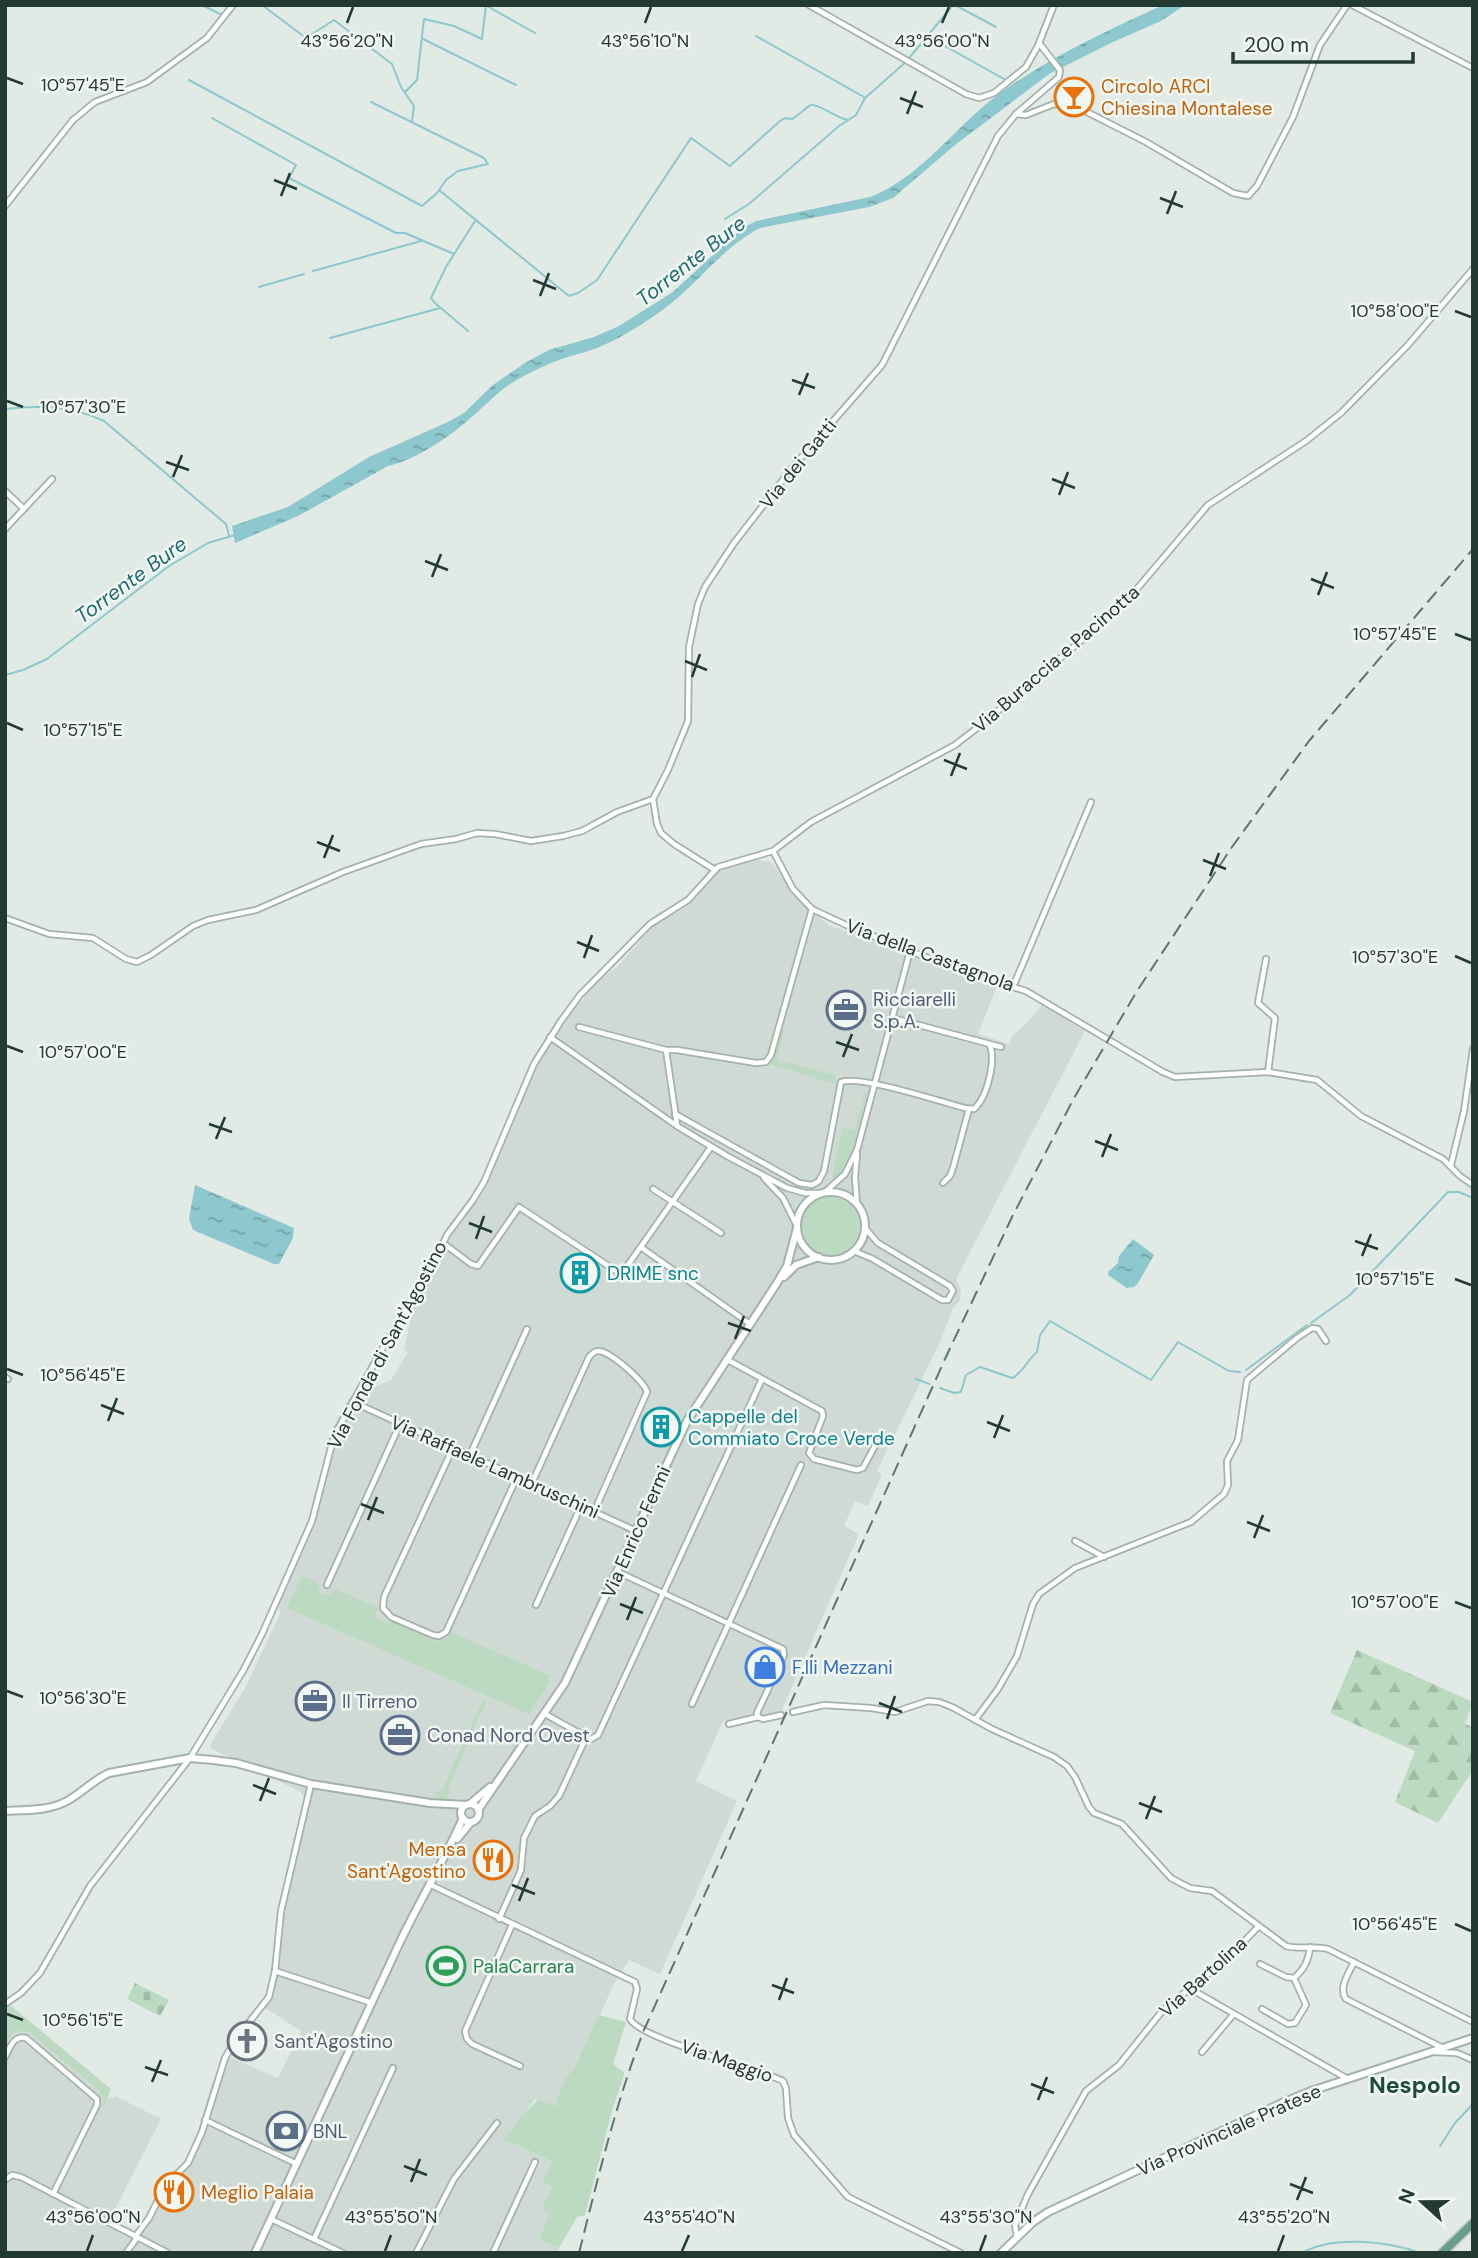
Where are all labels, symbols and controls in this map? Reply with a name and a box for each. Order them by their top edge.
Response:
scale bar [1233,21,1413,65]
text: 43°56'20"N [300,29,394,53]
text: 43°56'10"N [601,29,689,53]
text: 43°56'00"N [894,29,990,53]
text: 200 m [1244,31,1309,59]
text: 10°57'45"E [41,73,125,97]
place label: Circolo ARCI Chiesina Montalese [1101,74,1273,121]
bar icon: Circolo ARCI Chiesina Montalese [1053,76,1095,118]
water label: Torrente Bure [630,209,752,313]
text: 10°58'00"E [1351,299,1439,323]
text: 10°57'30"E [40,395,126,419]
street label: Via dei Gatti [754,414,842,514]
water label: Torrente Bure [69,530,193,630]
street label: Via Buraccia e Pacinotta [967,580,1145,738]
text: 10°57'45"E [1353,622,1437,646]
text: 10°57'15"E [43,718,123,742]
street label: Via della Castagnola [842,913,1018,997]
text: 10°57'30"E [1352,945,1438,969]
place label: Ricciarelli S.p.A. [873,987,956,1034]
office icon: Ricciarelli S.p.A. [825,989,867,1031]
text: 10°57'00"E [39,1040,127,1064]
street label: Via Fonda di Sant'Agostino [321,1237,453,1453]
building icon: DRIME snc [559,1252,601,1294]
place label: DRIME snc [607,1261,699,1286]
text: 10°57'15"E [1355,1267,1435,1291]
text: 10°56'45"E [40,1363,126,1387]
place label: Cappelle del Commiato Croce Verde [688,1404,895,1451]
building icon: Cappelle del Commiato Croce Verde [640,1406,682,1448]
street label: Via Raffaele Lambruschini [387,1410,603,1524]
street label: Via Enrico Fermi [596,1462,676,1602]
text: 10°57'00"E [1351,1590,1439,1614]
shop icon: F.lli Mezzani [744,1646,786,1688]
place label: F.lli Mezzani [792,1655,893,1680]
office icon: Il Tirreno [294,1680,336,1722]
text: 10°56'30"E [39,1686,127,1710]
place label: Il Tirreno [342,1689,418,1714]
office icon: Conad Nord Ovest [379,1714,421,1756]
place label: Conad Nord Ovest [427,1723,590,1748]
place label: Mensa Sant'Agostino [347,1837,466,1884]
restaurant icon: Mensa Sant'Agostino [472,1839,514,1881]
text: 10°56'45"E [1352,1912,1438,1936]
street label: Via Bartolina [1154,1931,1252,2023]
sports icon: PalaCarrara [425,1945,467,1987]
place label: PalaCarrara [473,1954,574,1979]
text: 10°56'15"E [43,2008,123,2032]
church icon: Sant'Agostino [226,2020,268,2062]
place label: Sant'Agostino [274,2029,393,2054]
street label: Via Maggio [678,2034,776,2088]
district label: Nespolo [1369,2070,1461,2100]
street label: Via Provinciale Pratese [1133,2078,1325,2182]
bank icon: BNL [265,2110,307,2152]
place label: BNL [313,2119,348,2144]
north arrow [1387,2167,1457,2237]
restaurant icon: Meglio Palaia [153,2171,195,2213]
place label: Meglio Palaia [201,2180,314,2205]
text: N [1392,2185,1421,2207]
text: 43°56'00"N [45,2205,141,2229]
text: 43°55'50"N [345,2205,437,2229]
text: 43°55'40"N [643,2205,735,2229]
text: 43°55'30"N [940,2205,1032,2229]
text: 43°55'20"N [1238,2205,1330,2229]

